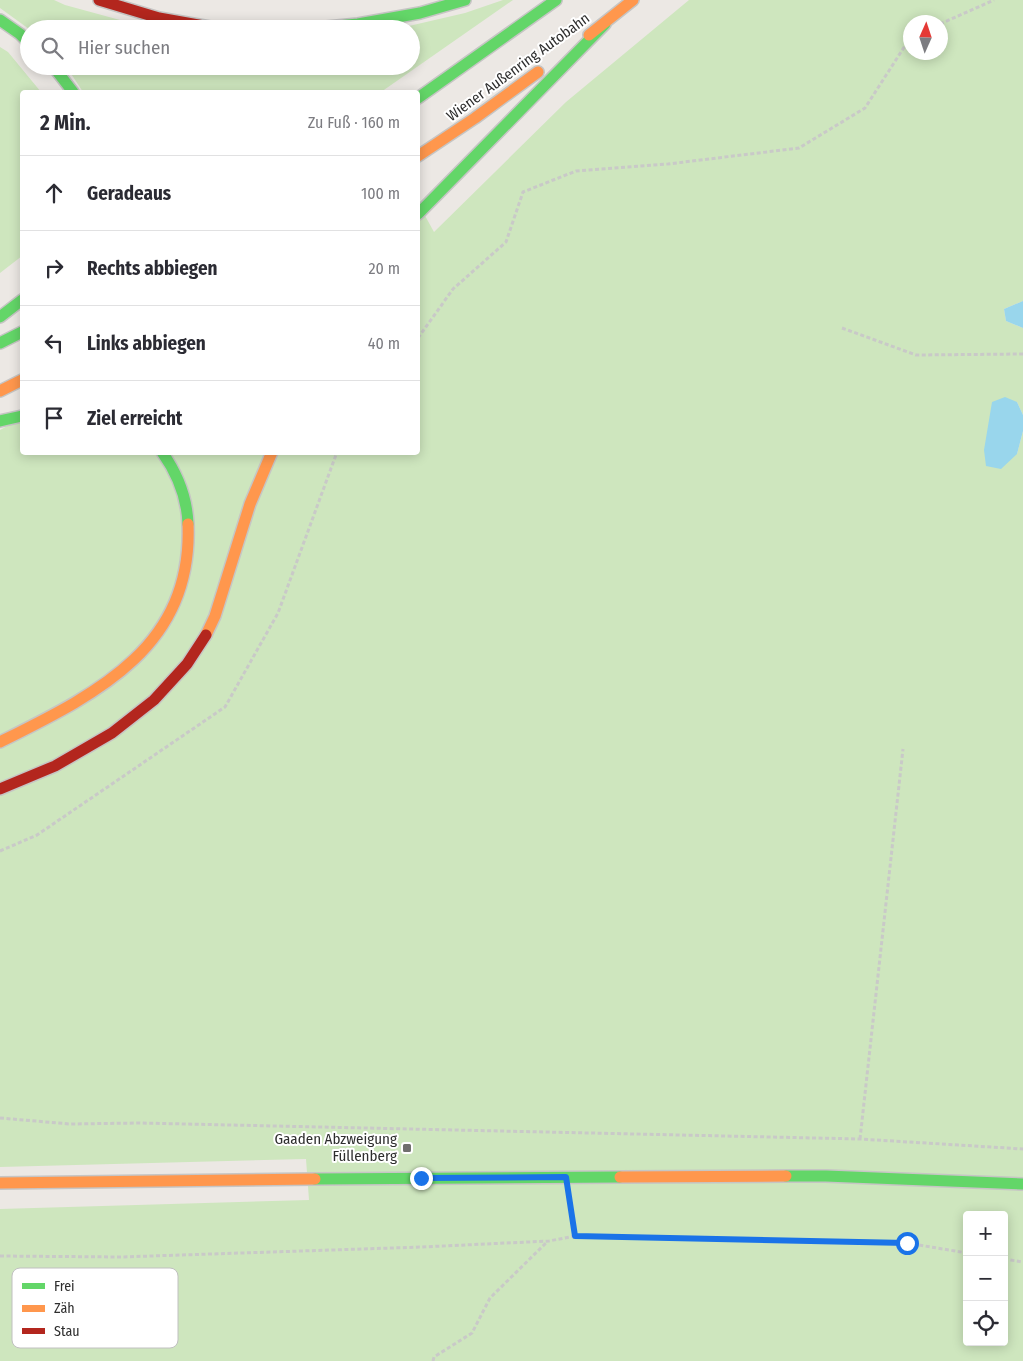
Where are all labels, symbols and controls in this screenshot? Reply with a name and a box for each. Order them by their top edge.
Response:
street label: Wiener Außenring Autobahn [443,9,593,125]
north arrow [903,15,948,60]
search box [20,20,420,75]
icon: search [38,34,66,62]
text: Hier suchen [78,36,170,59]
text: 2 Min. [40,110,90,136]
text: Zu Fuß · 160 m [308,113,400,132]
icon: ahead [40,179,68,207]
text: Geradeaus [87,182,171,205]
text: 100 m [361,184,400,203]
icon: right [40,254,68,282]
text: Rechts abbiegen [87,257,217,280]
text: 20 m [369,259,400,278]
icon: left [40,329,68,357]
text: Links abbiegen [87,332,206,355]
text: 40 m [368,334,400,353]
icon: arrive [40,404,68,432]
text: Ziel erreicht [87,407,183,430]
place label: Gaaden Abzweigung Füllenberg [274,1130,397,1165]
marker: Gaaden Abzweigung Füllenberg [401,1142,413,1154]
route end [410,1167,433,1190]
map controls [963,1211,1008,1346]
button: + [963,1211,1008,1256]
route start [896,1232,919,1255]
button: − [963,1256,1008,1301]
legend [12,1268,178,1348]
text: Frei [54,1278,75,1295]
text: Zäh [54,1300,75,1317]
button: locate [963,1301,1008,1346]
text: Stau [54,1323,80,1340]

